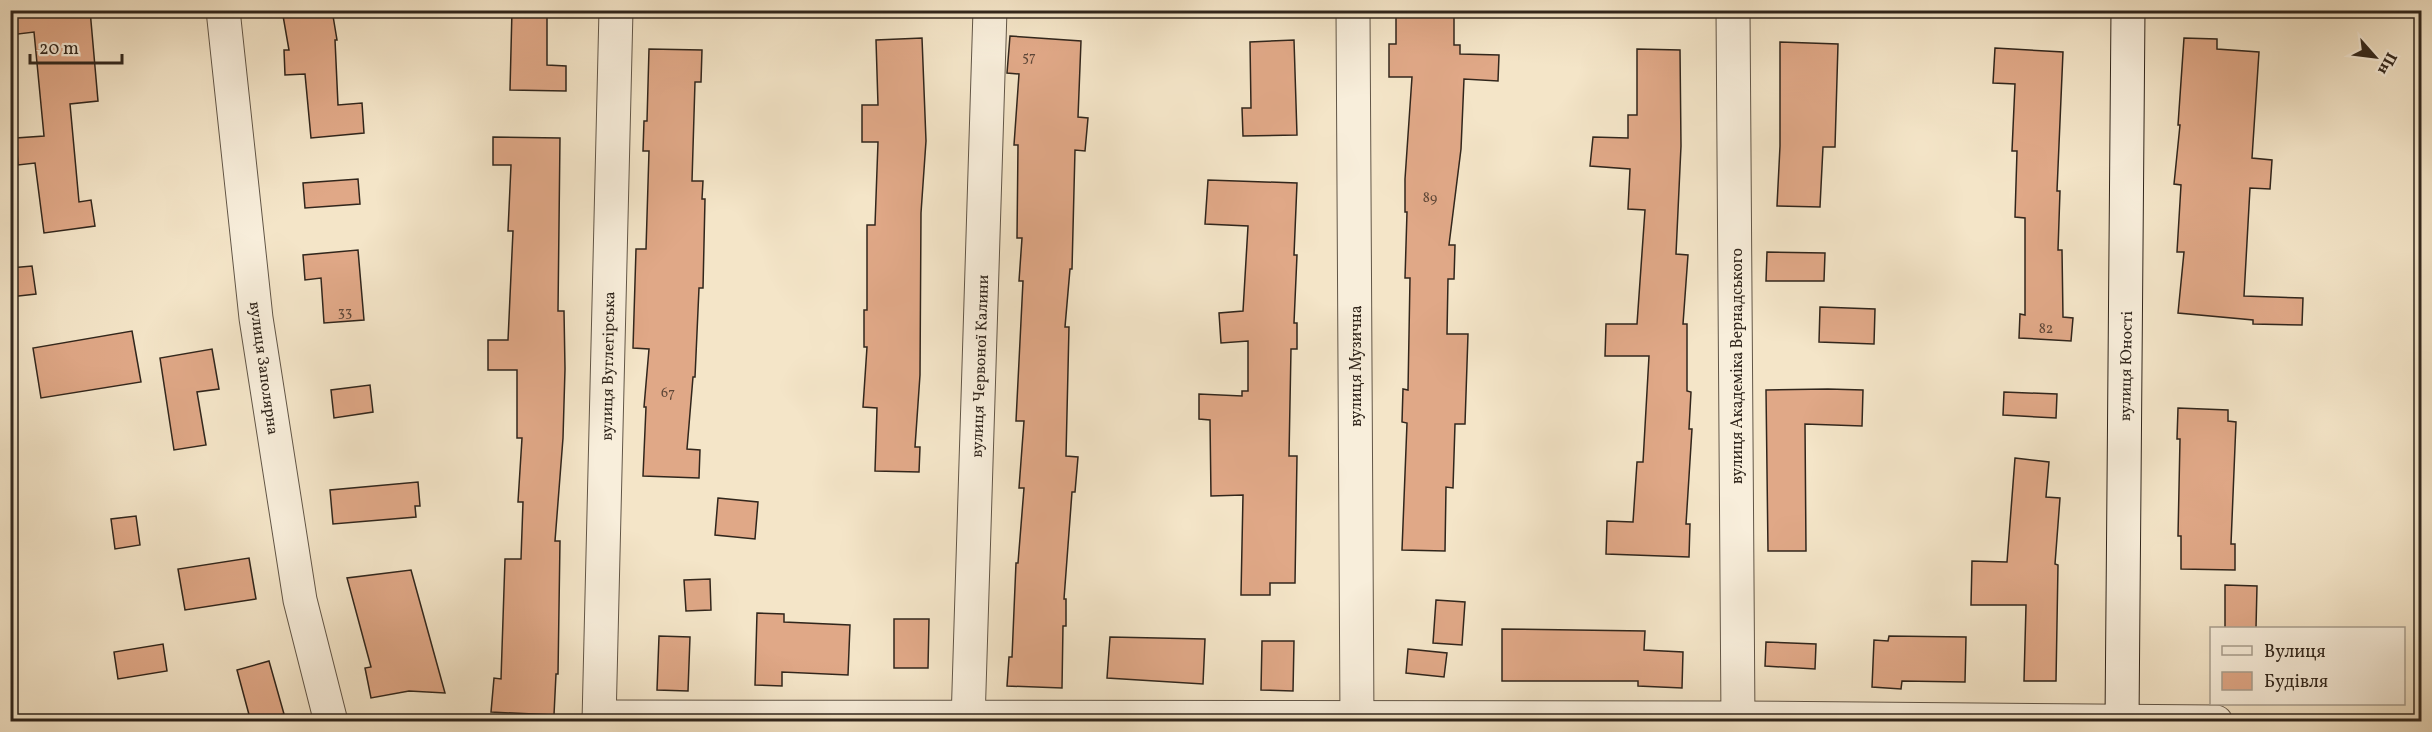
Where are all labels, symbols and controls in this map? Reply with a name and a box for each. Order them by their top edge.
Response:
scale bar [30,27,122,65]
north arrow [2345,27,2405,87]
text: 20 m [39,37,79,62]
house number: 57 [1022,48,1036,67]
text: Пн [2371,48,2402,78]
house number: 89 [1423,189,1437,208]
street label: вулиця Академіка Вернадського [1727,248,1749,484]
street label: вулиця Червоної Калини [967,274,995,458]
street label: вулиця Вуглегірська [597,291,621,441]
street label: вулиця Заполярна [243,300,283,436]
house number: 33 [338,303,352,322]
street label: вулиця Музична [1346,305,1368,427]
street label: вулиця Юності [2115,311,2139,421]
house number: 82 [2039,320,2053,339]
house number: 67 [661,384,675,403]
legend [2210,627,2405,705]
text: Вулиця [2264,640,2326,665]
text: Будівля [2264,670,2328,695]

